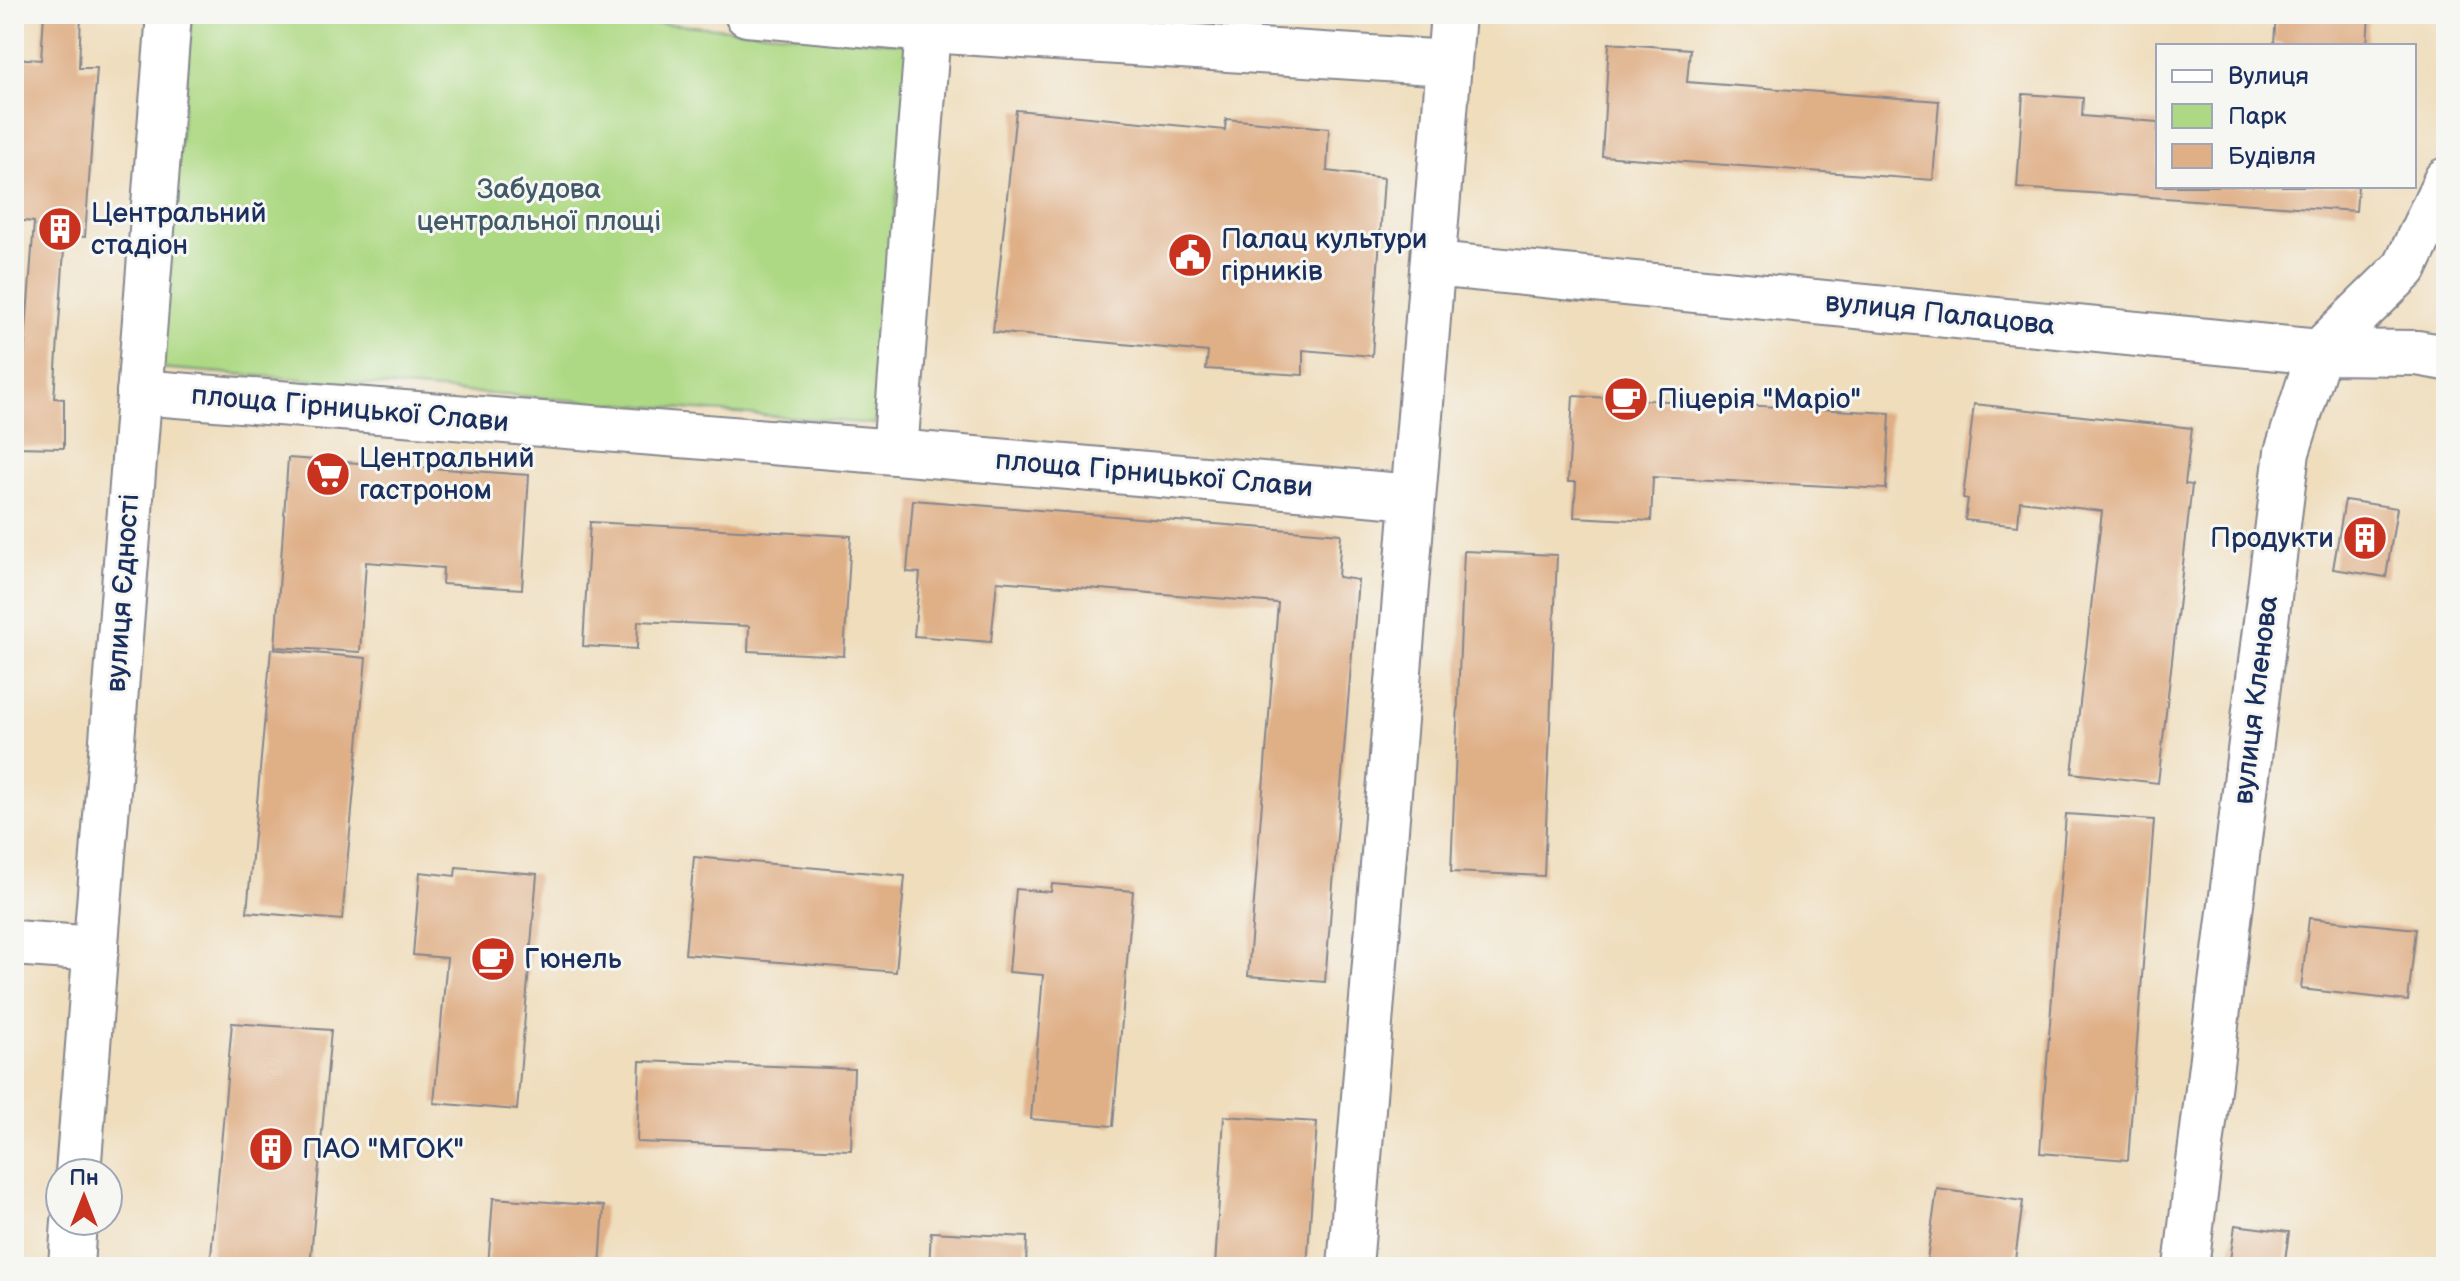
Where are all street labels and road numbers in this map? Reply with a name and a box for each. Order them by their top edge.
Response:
street label: вулиця Палацова [1823,286,2057,343]
street label: площа Гірницької Слави [190,379,510,439]
street label: площа Гірницької Слави [994,444,1314,504]
street label: вулиця Єдності [100,493,146,693]
street label: вулиця Кленова [2227,593,2285,806]

